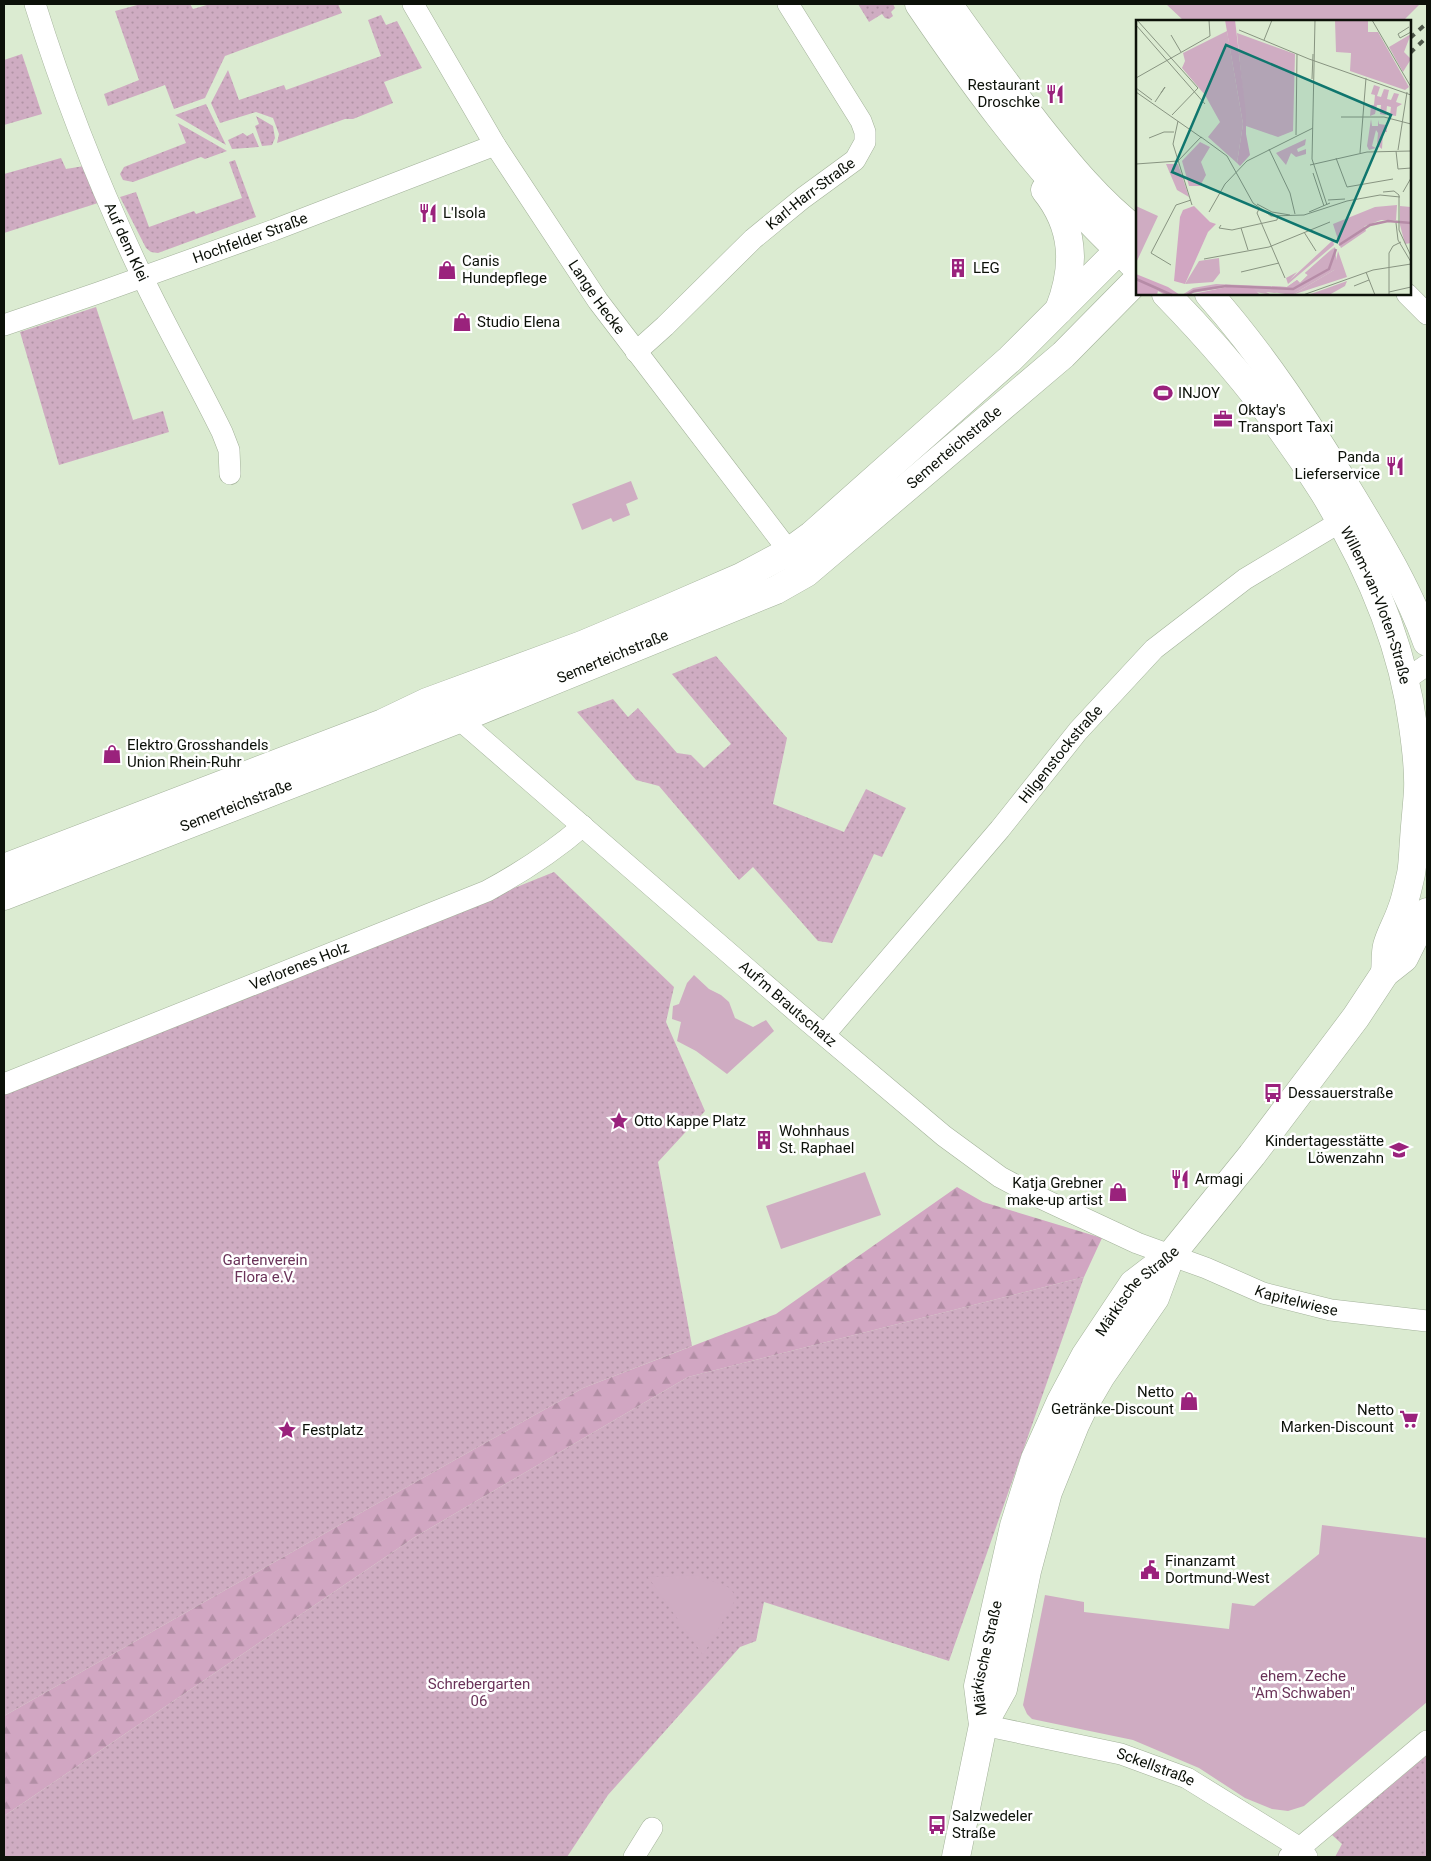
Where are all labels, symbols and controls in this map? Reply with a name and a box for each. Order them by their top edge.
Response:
inset map [1136,20,1411,295]
place label: Restaurant Droschke [968,76,1040,111]
restaurant icon: Restaurant Droschke [1044,83,1066,105]
street label: Karl-Harr-Straße [762,154,859,234]
street label: Auf dem Klei [101,200,152,284]
restaurant icon: L'Isola [417,202,439,224]
place label: L'Isola [443,204,486,222]
street label: Hochfelder Straße [190,209,310,267]
place label: Canis Hundepflege [462,252,547,287]
street label: Lange Hecke [564,257,629,338]
building icon: LEG [947,257,969,279]
shop icon: Canis Hundepflege [436,259,458,281]
place label: LEG [973,259,1000,277]
shop icon: Studio Elena [451,311,473,333]
place label: Studio Elena [477,313,560,331]
sports icon: INJOY [1152,382,1174,404]
place label: INJOY [1178,384,1220,402]
place label: Oktay's Transport Taxi [1238,401,1334,436]
street label: Semerteichstraße [903,402,1005,493]
office icon: Oktay's Transport Taxi [1212,408,1234,430]
place label: Panda Lieferservice [1295,448,1380,483]
restaurant icon: Panda Lieferservice [1384,455,1406,477]
street label: Willem-van-Vloten-Straße [1337,523,1414,686]
street label: Semerteichstraße [554,626,671,687]
street label: Hilgenstockstraße [1015,701,1106,807]
place label: Elektro Grosshandels Union Rhein-Ruhr [127,736,269,771]
shop icon: Elektro Grosshandels Union Rhein-Ruhr [101,743,123,765]
street label: Semerteichstraße [178,776,295,836]
street label: Verlorenes Holz [247,938,352,994]
street label: Auf'm Brautschatz [735,957,840,1051]
bus stop icon: Dessauerstraße [1262,1082,1284,1104]
place label: Dessauerstraße [1288,1084,1393,1102]
place icon: Otto Kappe Platz [608,1110,630,1132]
place label: Otto Kappe Platz [634,1112,746,1130]
place label: Wohnhaus St. Raphael [779,1122,854,1157]
building icon: Wohnhaus St. Raphael [753,1129,775,1151]
place label: Kindertagesstätte Löwenzahn [1265,1132,1384,1167]
school or university icon: Kindertagesstätte Löwenzahn [1388,1139,1410,1161]
restaurant icon: Armagi [1169,1168,1191,1190]
place label: Armagi [1195,1170,1243,1188]
place label: Katja Grebner make-up artist [1007,1174,1103,1209]
shop icon: Katja Grebner make-up artist [1107,1181,1129,1203]
street label: Märkische Straße [1092,1243,1183,1340]
park label: Gartenverein Flora e.V. [223,1251,307,1286]
street label: Kapitelwiese [1252,1282,1339,1320]
place label: Netto Getränke-Discount [1051,1383,1174,1418]
shop icon: Netto Getränke-Discount [1178,1390,1200,1412]
place label: Netto Marken-Discount [1281,1401,1394,1436]
supermarket icon: Netto Marken-Discount [1398,1408,1420,1430]
place icon: Festplatz [276,1419,298,1441]
place label: Festplatz [302,1421,363,1439]
place label: Finanzamt Dortmund-West [1165,1552,1270,1587]
public building icon: Finanzamt Dortmund-West [1139,1559,1161,1581]
street label: Märkische Straße [968,1599,1006,1717]
park label: ehem. Zeche "Am Schwaben" [1251,1667,1355,1702]
park label: Schrebergarten 06 [428,1675,530,1710]
street label: Sckellstraße [1114,1744,1198,1790]
place label: Salzwedeler Straße [952,1807,1032,1842]
bus stop icon: Salzwedeler Straße [926,1814,948,1836]

